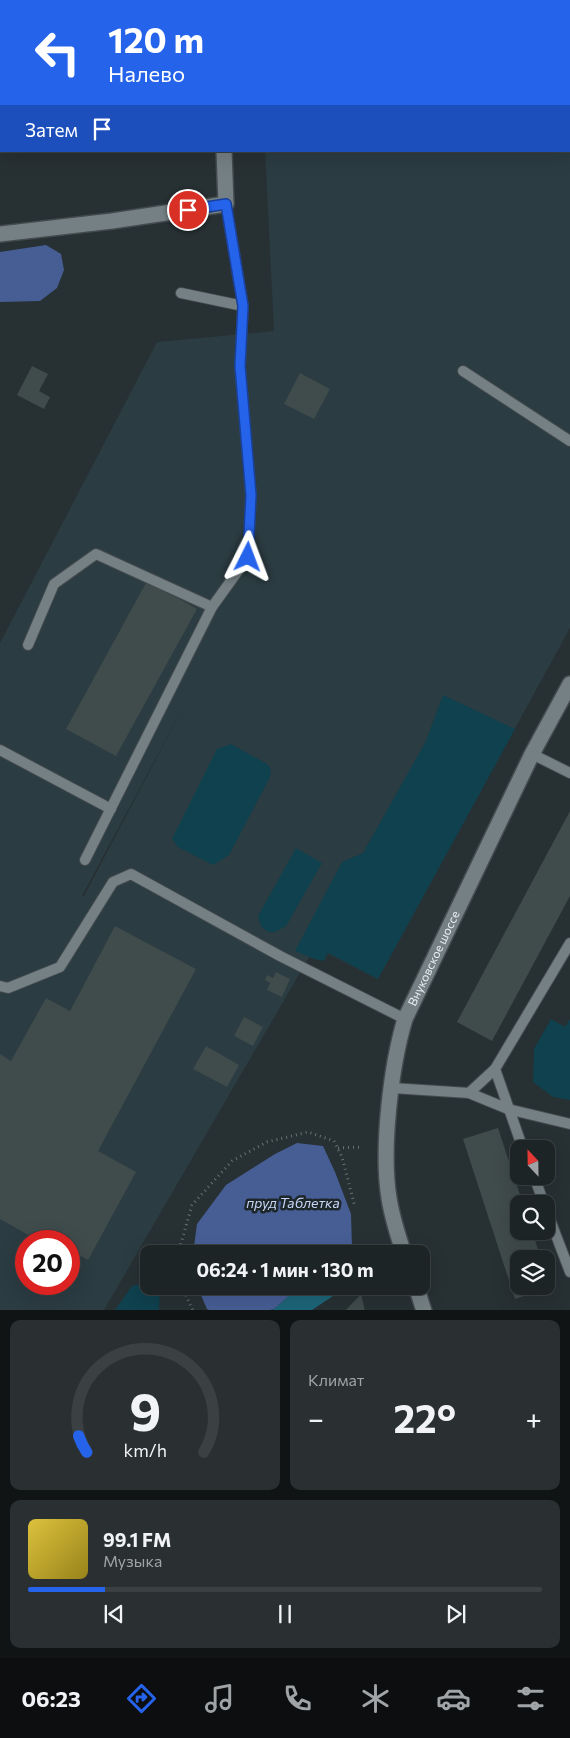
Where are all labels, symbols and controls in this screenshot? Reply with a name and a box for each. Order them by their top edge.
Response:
text: 120 m [108,17,204,60]
icon: left [25,20,90,85]
text: Налево [108,60,185,87]
icon: arrive [88,115,116,143]
text: Затем [25,118,78,141]
pin [167,189,209,231]
icon: arrive [174,196,202,224]
position arrow [221,530,273,582]
street label: Внуковское шоссе [404,908,462,1008]
north arrow [510,1140,555,1185]
map controls [510,1140,555,1295]
water label: пруд Таблетка [246,1194,340,1211]
button: search [510,1195,555,1240]
speed limit sign: 20 [15,1230,80,1295]
button: layers [510,1250,555,1295]
text: 06:24 · 1 мин · 130 m [196,1258,374,1281]
text: Климат [308,1370,364,1389]
text: 9 [129,1378,161,1442]
text: 22° [393,1394,456,1441]
text: − [308,1401,324,1435]
text: + [526,1401,542,1435]
text: km/h [123,1439,167,1461]
text: 99.1 FM [103,1528,171,1551]
text: Музыка [103,1551,162,1570]
icon: previous [100,1600,128,1628]
icon: pause [271,1600,299,1628]
icon: next [442,1600,470,1628]
icon: directions [124,1681,159,1716]
icon: music [202,1681,237,1716]
icon: phone [280,1681,315,1716]
icon: climate [358,1681,393,1716]
icon: car [436,1681,471,1716]
icon: filters [513,1681,548,1716]
text: 06:23 [21,1685,81,1712]

